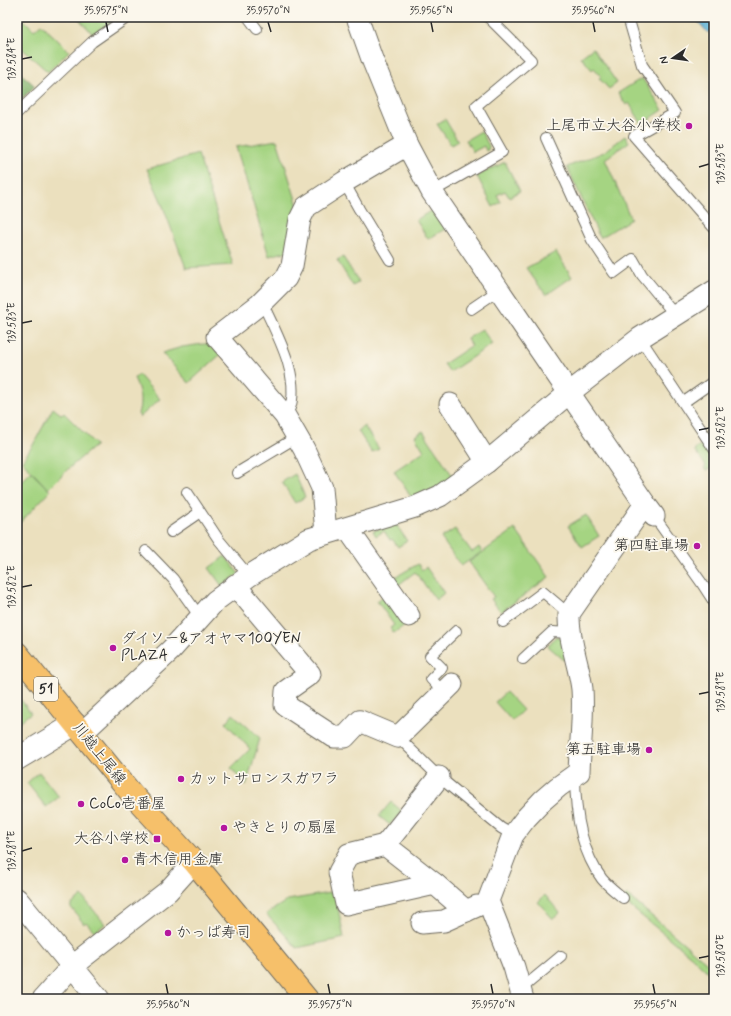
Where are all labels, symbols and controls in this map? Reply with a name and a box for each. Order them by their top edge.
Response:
text: 35.9575°N [84,4,128,18]
text: 35.9570°N [246,4,290,18]
text: 35.9565°N [409,4,453,18]
text: 35.9560°N [572,4,615,18]
text: 139.584°E [5,37,19,80]
north arrow [653,38,693,78]
text: N [657,55,672,65]
place label: 上尾市立大谷小学校 [546,116,681,136]
marker: 上尾市立大谷小学校 [684,121,694,131]
text: 139.583°E [714,143,728,185]
text: 139.583°E [5,302,19,344]
text: 139.582°E [714,406,728,449]
place label: 第四駐車場 [614,536,689,556]
marker: 第四駐車場 [692,541,702,551]
text: 139.582°E [5,565,19,608]
place label: ダイソー&アオヤマ100YEN PLAZA [121,629,301,666]
marker: ダイソー&アオヤマ100YEN PLAZA [108,643,118,653]
text: 139.581°E [714,671,728,712]
road number: 51 [34,677,58,701]
street label: 川越上尾線 [68,719,130,789]
place label: 第五駐車場 [566,740,641,760]
marker: 第五駐車場 [644,745,654,755]
place label: カットサロンスガワラ [189,769,339,789]
marker: カットサロンスガワラ [176,774,186,784]
place label: CoCo壱番屋 [89,794,166,814]
marker: CoCo壱番屋 [76,799,86,809]
place label: やきとりの扇屋 [232,818,337,838]
marker: やきとりの扇屋 [219,823,229,833]
place label: 大谷小学校 [74,829,149,849]
text: 139.581°E [5,830,19,871]
marker: 大谷小学校 [152,834,162,844]
place label: 青木信用金庫 [133,850,223,870]
marker: 青木信用金庫 [120,855,130,865]
place label: かっぱ寿司 [176,923,251,943]
marker: かっぱ寿司 [163,928,173,938]
text: 139.580°E [714,934,728,978]
text: 35.9580°N [146,998,190,1012]
text: 35.9575°N [308,998,352,1012]
text: 35.9570°N [471,998,515,1012]
text: 35.9565°N [633,998,677,1012]

